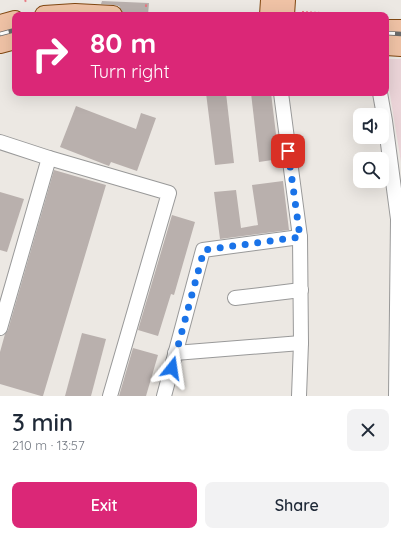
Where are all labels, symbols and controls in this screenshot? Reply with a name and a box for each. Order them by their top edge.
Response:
text: 80 m [90,25,156,60]
icon: right [24,28,76,80]
text: Turn right [90,60,170,83]
map controls [353,108,389,188]
button: sound [353,108,389,144]
pin [271,134,305,168]
icon: arrive [277,140,299,162]
button: search [353,152,389,188]
position arrow [151,347,193,389]
text: 3 min [12,407,73,437]
button: close [347,409,389,451]
text: 210 m · 13:57 [12,437,85,453]
button: Exit [12,482,197,528]
button: Share [205,482,389,528]

